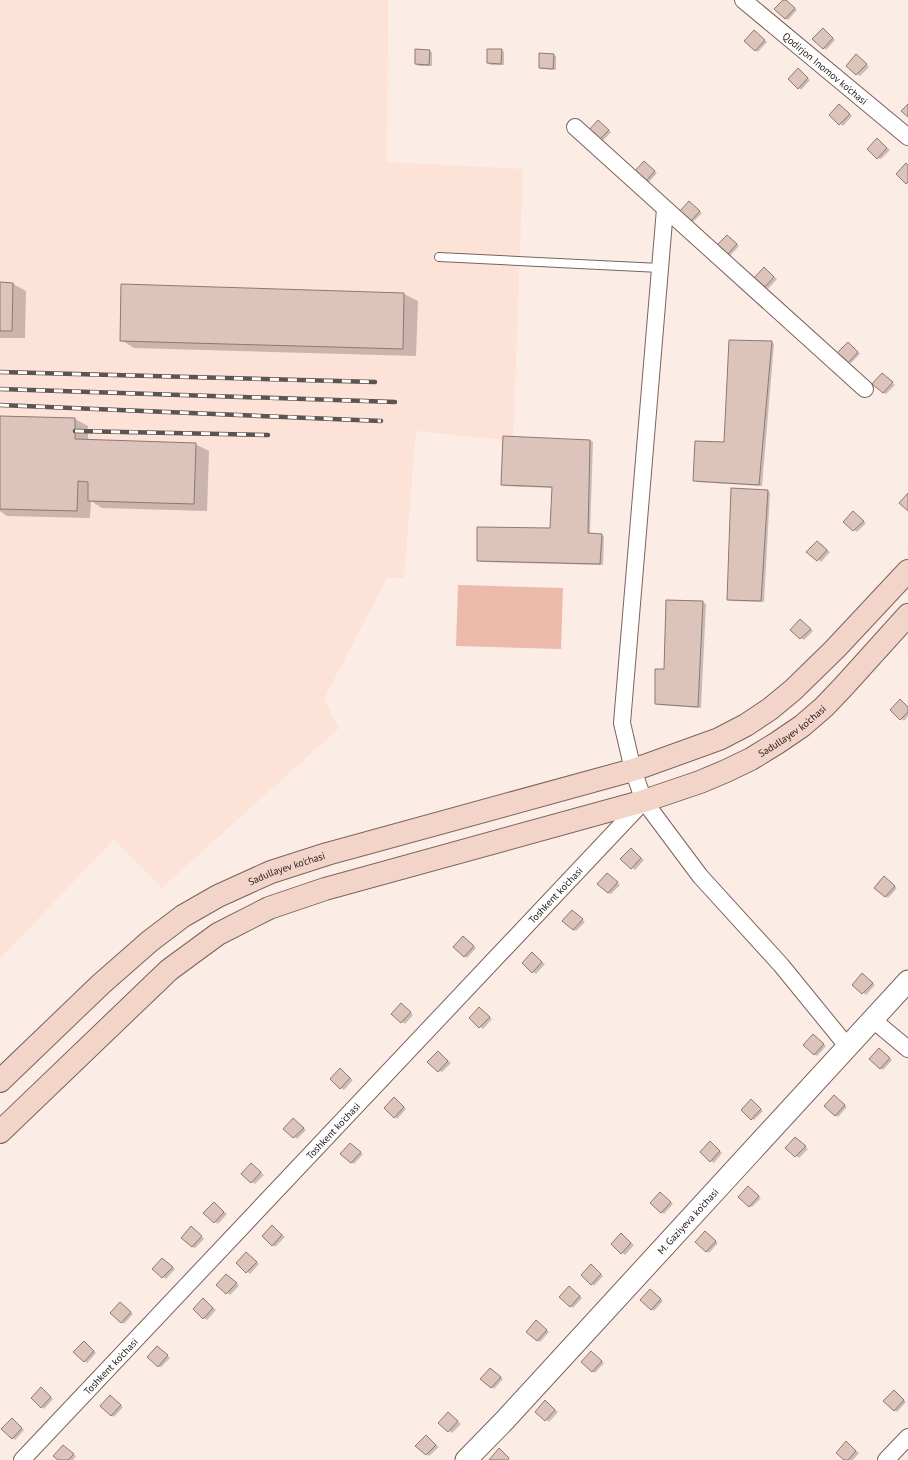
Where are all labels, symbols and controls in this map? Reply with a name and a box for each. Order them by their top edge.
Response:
street label: Qodirjon Inomov ko'chasi [780,29,871,107]
street label: Sadullayev ko'chasi [755,702,829,760]
street label: Sadullayev ko'chasi [246,849,327,888]
street label: Toshkent ko'chasi [525,864,585,926]
street label: Toshkent ko'chasi [303,1099,363,1162]
street label: M. Gaziyeva ko'chasi [654,1185,721,1257]
street label: Toshkent ko'chasi [81,1335,140,1397]

